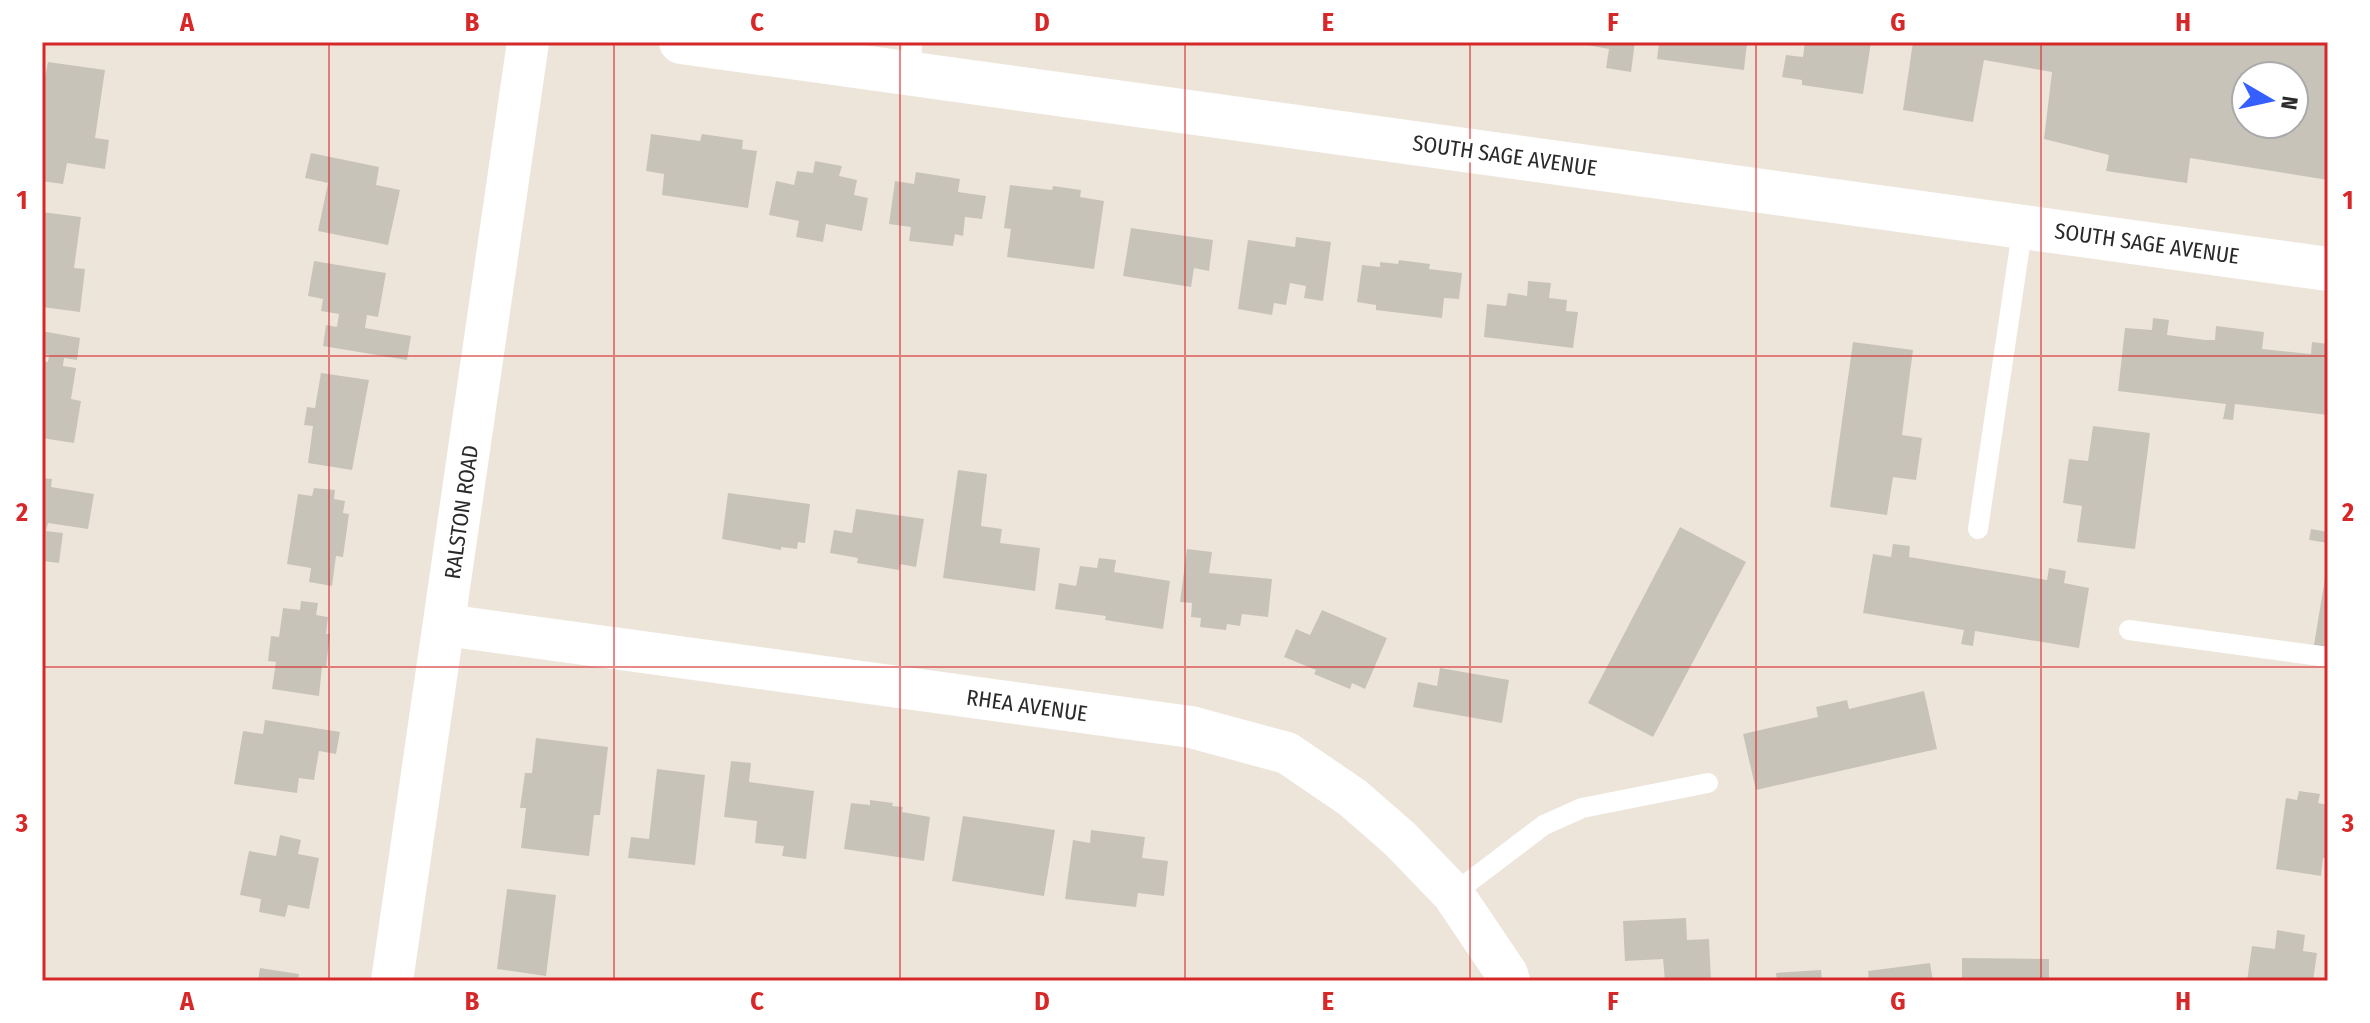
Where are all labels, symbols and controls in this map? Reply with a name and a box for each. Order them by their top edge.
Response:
text: A [179,7,195,38]
text: B [465,7,480,38]
text: C [750,7,764,38]
text: D [1034,7,1050,38]
text: E [1322,7,1334,38]
text: F [1607,7,1619,38]
text: G [1890,7,1906,38]
text: H [2175,7,2191,38]
north arrow [2230,60,2310,140]
text: N [2275,94,2304,112]
street label: SOUTH SAGE AVENUE [1411,129,1599,182]
text: 1 [17,185,28,216]
text: 1 [2343,185,2354,216]
street label: SOUTH SAGE AVENUE [2053,217,2241,270]
street label: RALSTON ROAD [439,443,484,581]
text: 2 [15,497,28,528]
text: 2 [2341,497,2354,528]
street label: RHEA AVENUE [965,684,1089,727]
text: 3 [15,808,28,839]
text: 3 [2341,808,2354,839]
text: A [179,986,195,1017]
text: B [465,986,480,1017]
text: C [750,986,764,1017]
text: D [1034,986,1050,1017]
text: E [1322,986,1334,1017]
text: F [1607,986,1619,1017]
text: G [1890,986,1906,1017]
text: H [2175,986,2191,1017]

